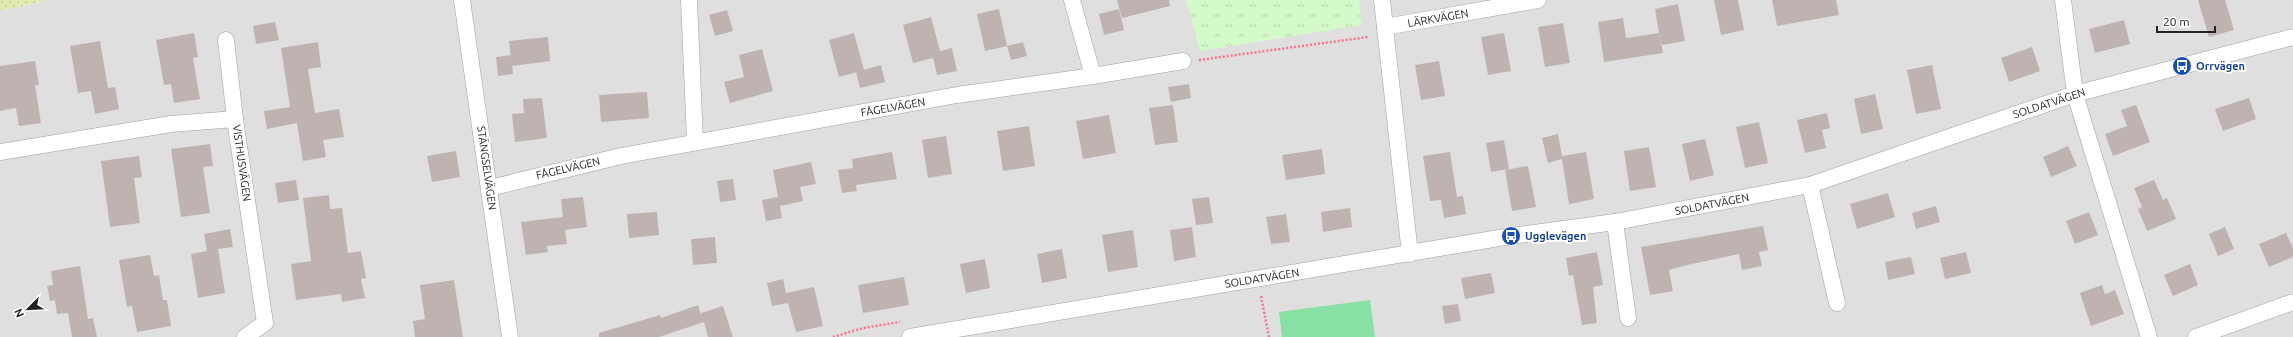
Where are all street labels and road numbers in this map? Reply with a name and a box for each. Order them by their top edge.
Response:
street label: LÄRKVÄGEN [1407,7,1469,29]
street label: SOLDATVÄGEN [2011,86,2087,120]
street label: FÅGELVÄGEN [860,95,926,119]
street label: VISTHUSVÄGEN [231,124,253,202]
street label: STÄNGSELVÄGEN [475,125,499,211]
street label: FÅGELVÄGEN [535,155,601,181]
street label: SOLDATVÄGEN [1674,191,1750,217]
street label: SOLDATVÄGEN [1224,266,1300,290]

